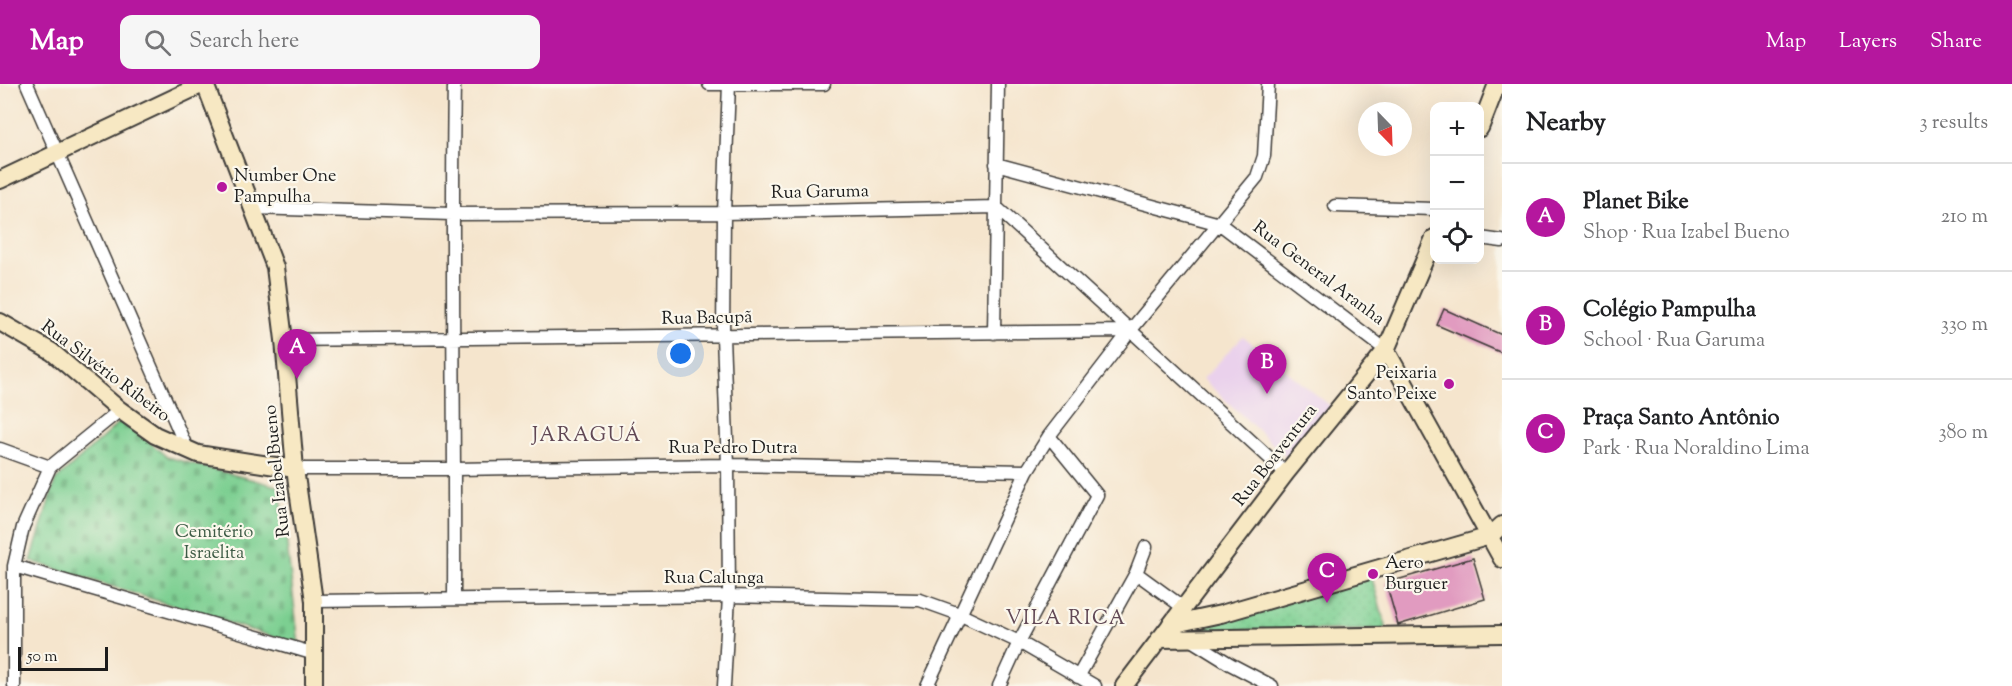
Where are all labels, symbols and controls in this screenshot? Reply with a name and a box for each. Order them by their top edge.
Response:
search box [120,15,540,69]
text: Map [30,22,84,62]
icon: search [141,26,174,59]
text: Search here [189,26,299,58]
text: Map [1766,27,1806,57]
text: Layers [1839,27,1897,57]
text: Share [1930,27,1982,57]
north arrow [1358,102,1412,156]
map controls [1430,102,1484,264]
button: + [1430,102,1484,156]
text: Nearby [1526,105,1606,142]
text: 3 results [1919,109,1988,138]
button: − [1430,156,1484,210]
place label: Number One Pampulha [234,164,336,211]
street label: Rua Garuma [771,179,869,207]
marker: Number One Pampulha [215,180,229,194]
text: Planet Bike [1583,187,1689,219]
text: A [1537,203,1554,232]
text: 210 m [1941,203,1988,232]
button: locate [1430,210,1484,264]
street label: Rua General Aranha [1246,216,1390,332]
text: Shop · Rua Izabel Bueno [1583,219,1790,248]
text: Colégio Pampulha [1583,295,1756,327]
street label: Rua Bacupã [661,305,753,333]
text: B [1539,311,1552,340]
text: 330 m [1941,311,1988,340]
street label: Rua Silvério Ribeiro [35,315,175,429]
text: School · Rua Garuma [1583,327,1765,356]
pin: A [278,330,316,379]
your location [666,339,695,368]
pin: B [1248,344,1286,394]
place label: Peixaria Santo Peixe [1347,361,1437,408]
marker: Peixaria Santo Peixe [1442,377,1456,391]
street label: Rua Boaventura [1228,399,1324,513]
street label: Rua Izabel Bueno [258,403,298,539]
text: Praça Santo Antônio [1583,403,1780,435]
text: C [1537,419,1554,448]
text: 380 m [1939,419,1988,448]
district label: JARAGUÁ [531,421,642,451]
text: Park · Rua Noraldino Lima [1583,435,1810,464]
street label: Rua Pedro Dutra [669,436,797,462]
park label: Cemitério Israelita [175,520,253,567]
place label: Aero Burguer [1385,551,1448,598]
pin: C [1308,554,1346,603]
street label: Rua Calunga [664,566,764,592]
marker: Aero Burguer [1366,567,1380,581]
district label: VILA RICA [1005,605,1127,634]
scale bar [18,644,108,672]
text: 50 m [27,646,58,669]

